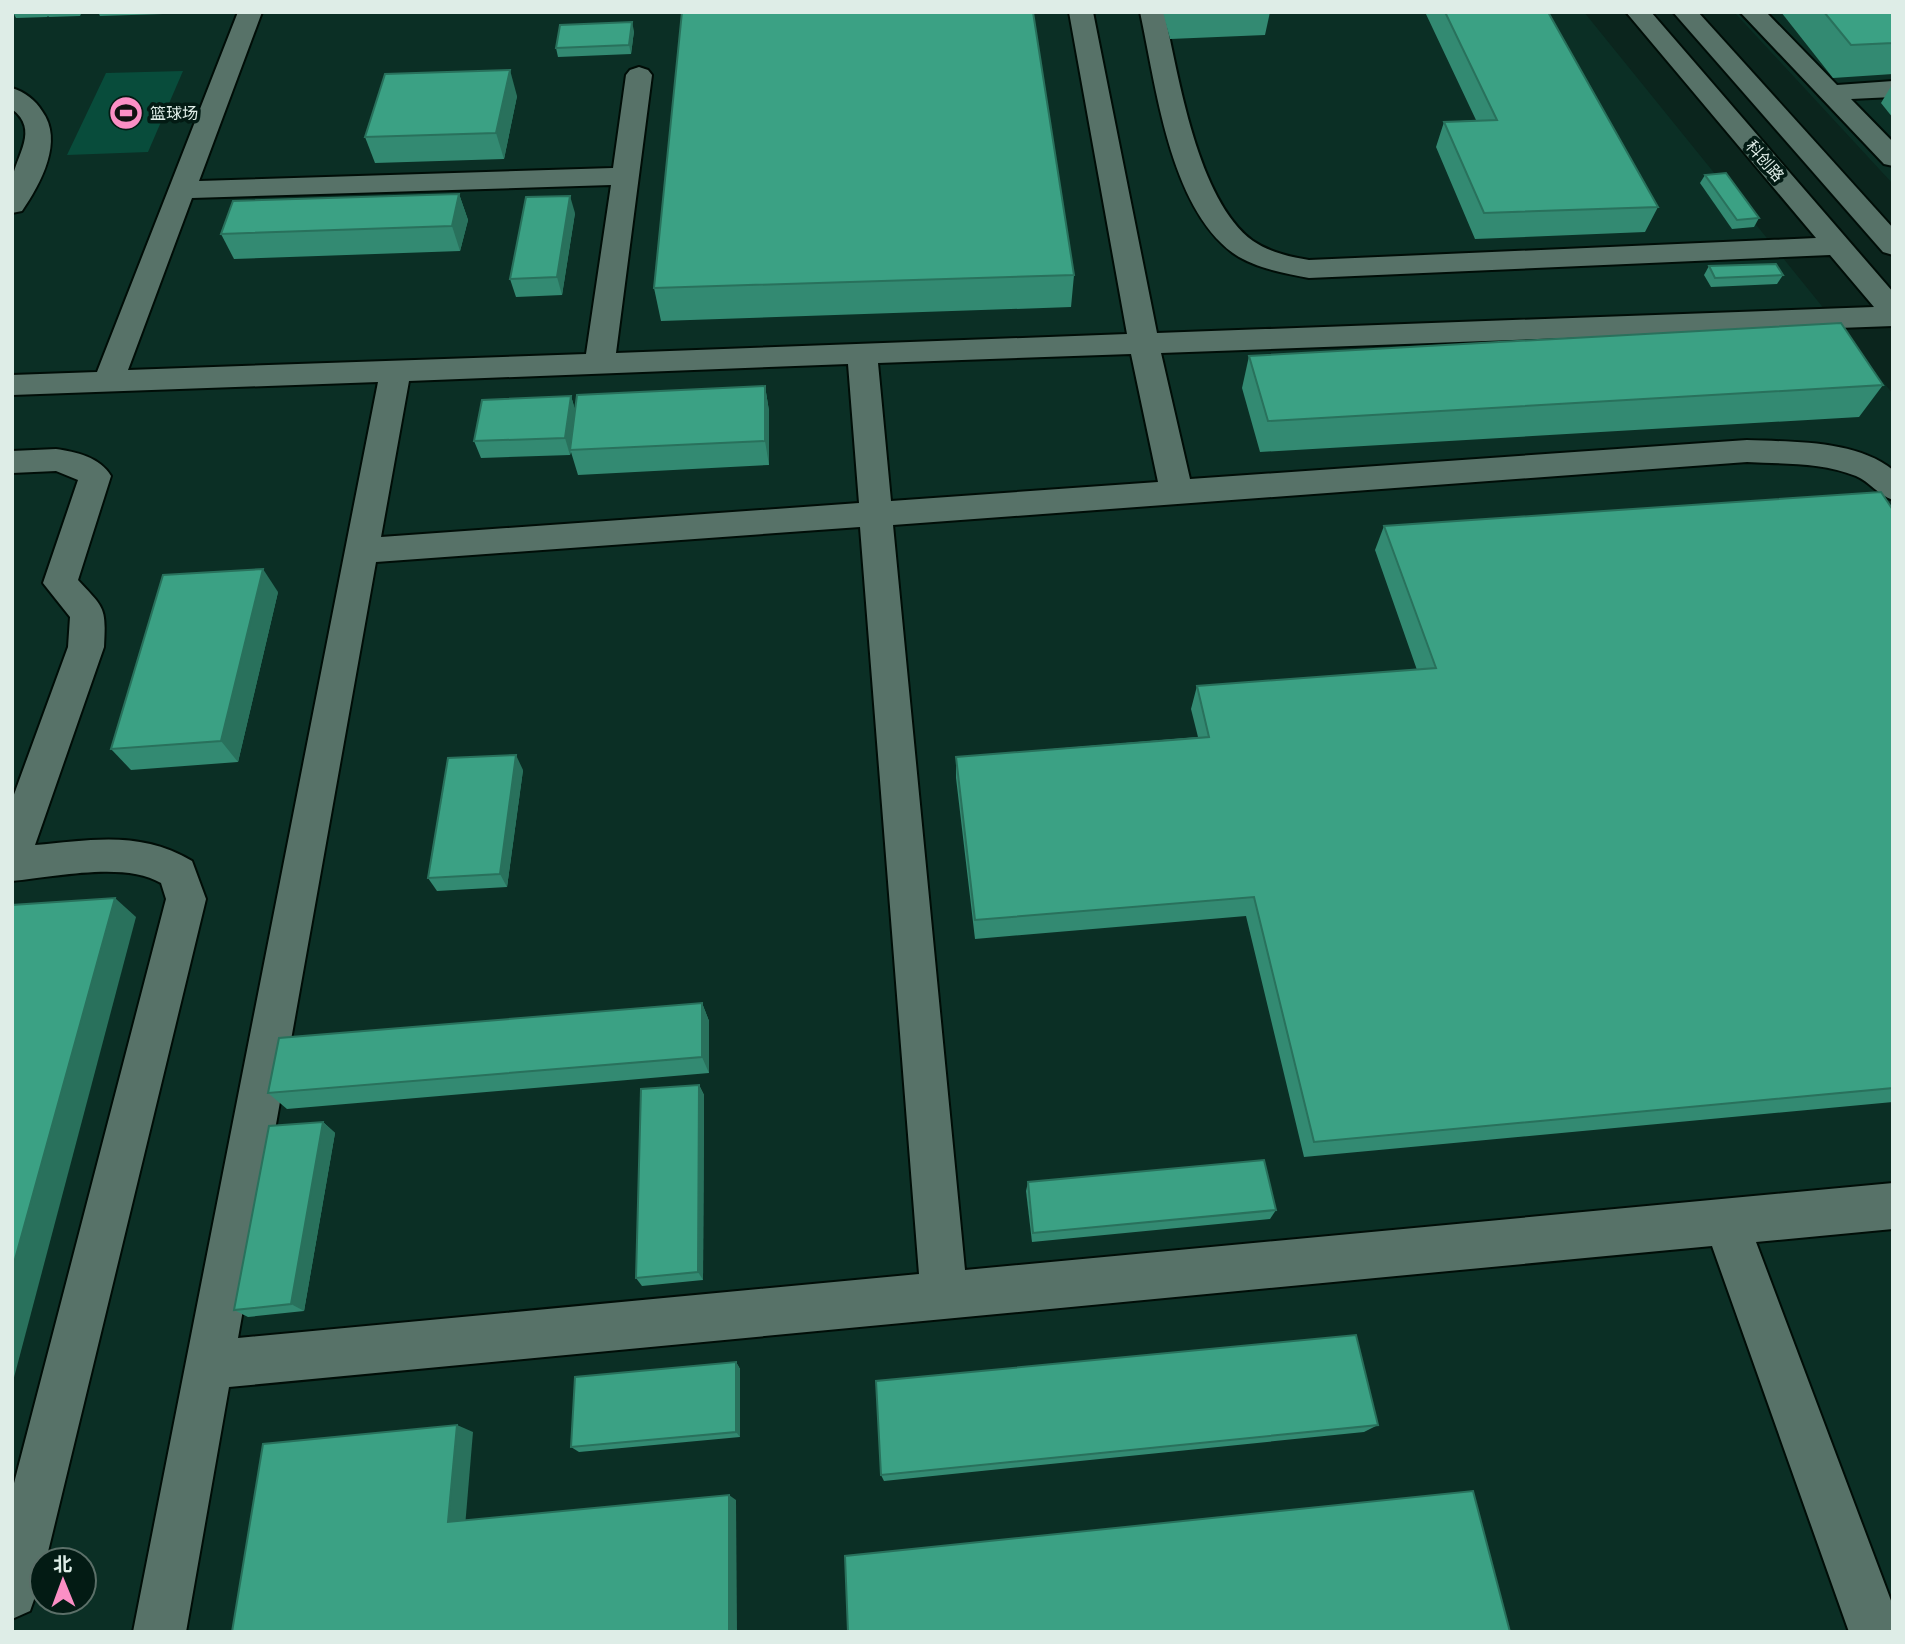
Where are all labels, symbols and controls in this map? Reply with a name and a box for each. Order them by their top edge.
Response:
sports icon: 篮球场 [107,94,145,132]
place label: 篮球场 [150,104,198,123]
street label: 科创路 [1742,137,1788,185]
north arrow [28,1546,98,1616]
text: 北 [53,1553,72,1576]

